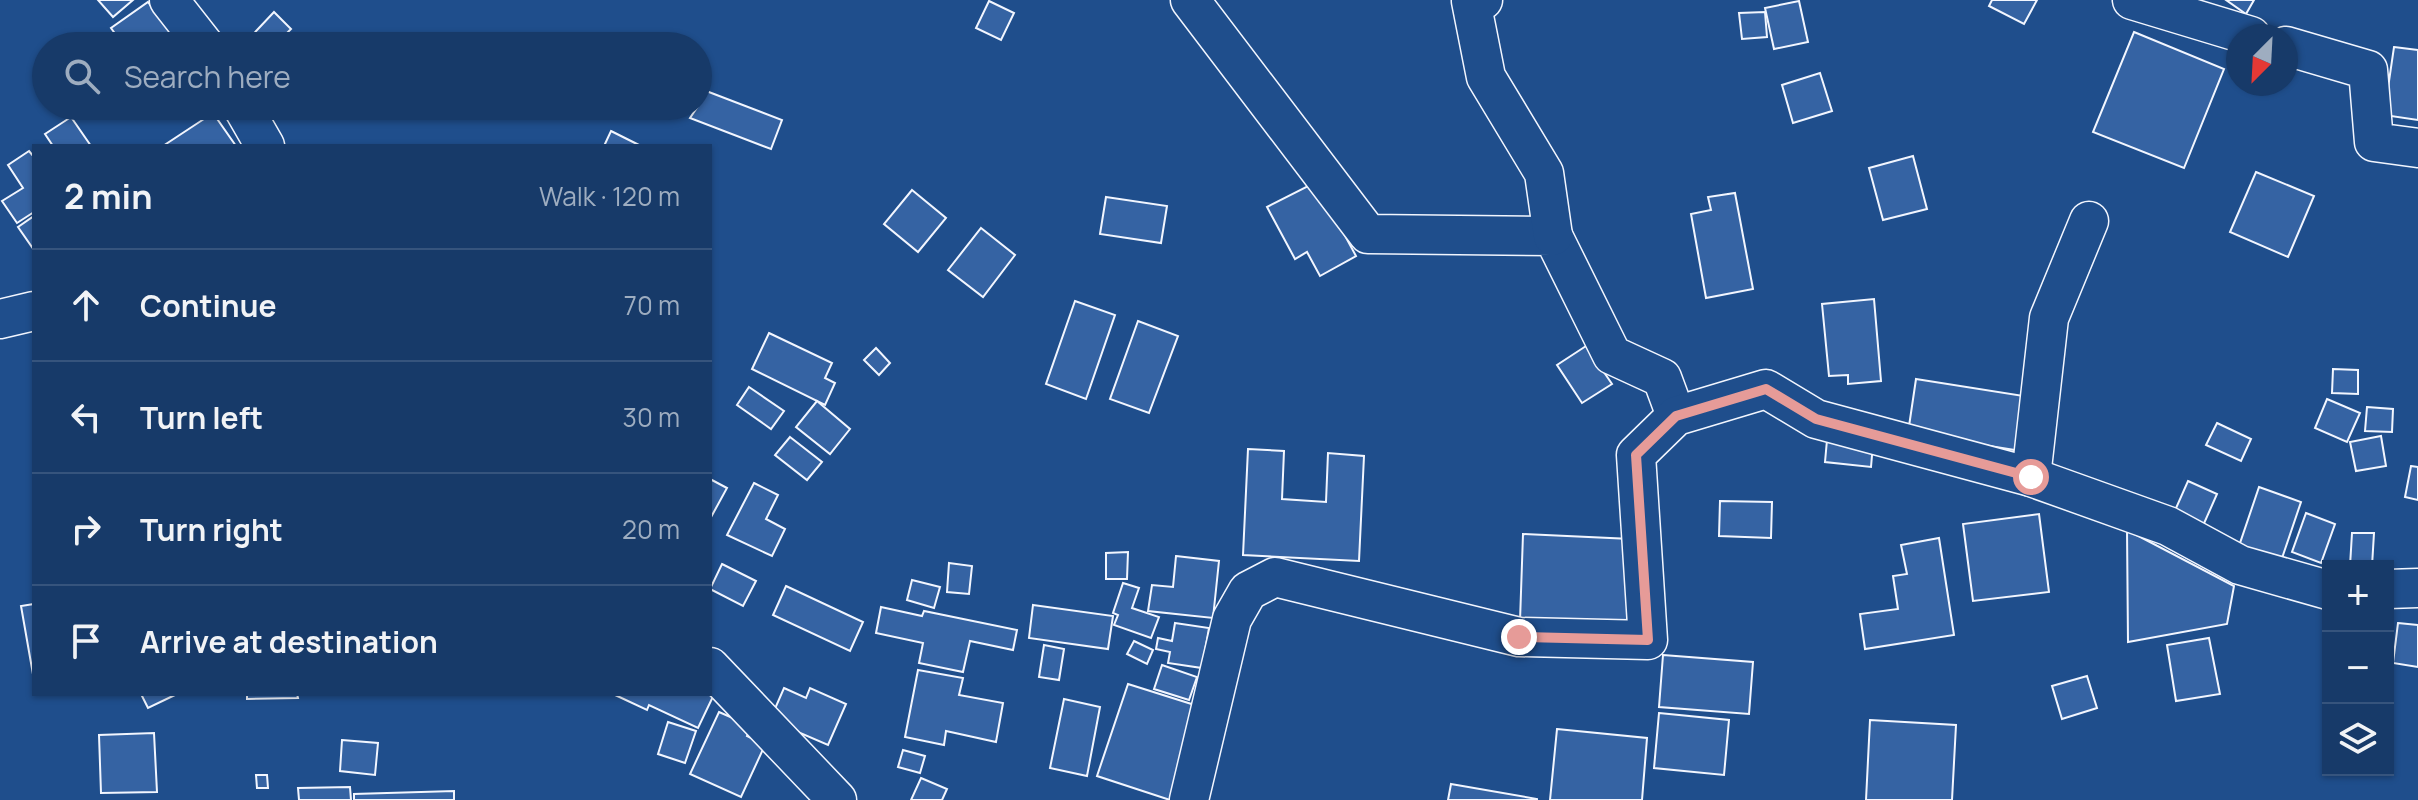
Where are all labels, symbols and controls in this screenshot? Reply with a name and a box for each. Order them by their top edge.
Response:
north arrow [2226,24,2298,96]
search box [32,32,712,120]
icon: search [60,54,104,98]
text: Search here [124,56,291,97]
text: 2 min [64,173,152,219]
text: Walk · 120 m [539,178,680,214]
icon: ahead [64,283,108,327]
text: Continue [140,285,276,326]
text: 70 m [624,287,680,323]
icon: left [64,395,108,439]
text: Turn left [140,397,263,438]
text: 30 m [623,399,680,435]
route start [2013,459,2049,495]
icon: right [64,507,108,551]
text: Turn right [140,509,283,550]
text: 20 m [622,511,680,547]
map controls [2322,560,2394,776]
button: + [2322,560,2394,632]
icon: arrive [64,619,108,663]
route end [1501,619,1537,655]
text: Arrive at destination [140,621,438,662]
button: − [2322,632,2394,704]
button: layers [2322,704,2394,776]

